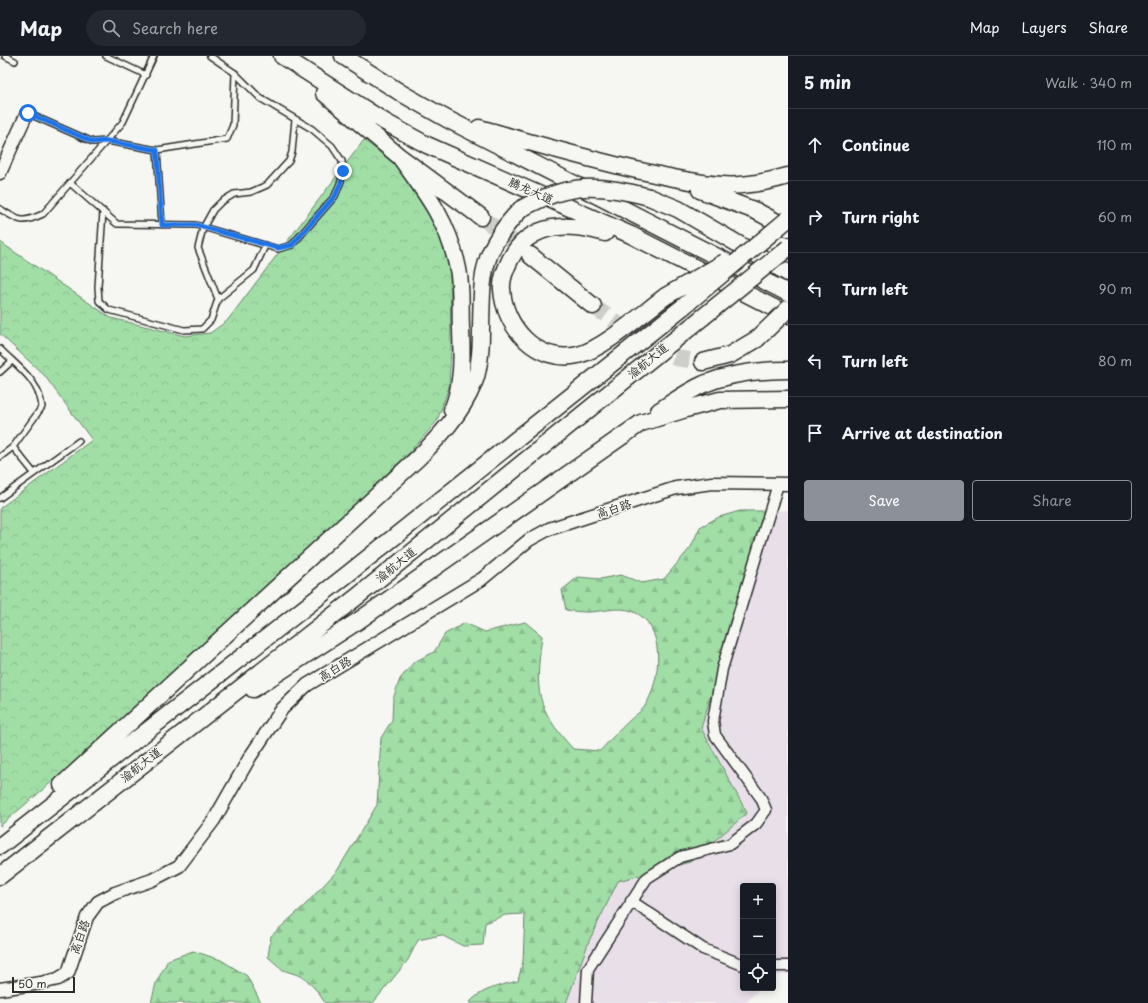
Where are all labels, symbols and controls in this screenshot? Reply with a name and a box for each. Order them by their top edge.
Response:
search box [86,10,366,46]
text: Map [20,14,62,42]
text: Search here [132,16,218,39]
icon: search [100,17,122,39]
text: Map [970,17,1000,38]
text: Layers [1022,17,1067,38]
text: Share [1089,17,1128,38]
text: 5 min [804,69,851,95]
text: Walk · 340 m [1045,73,1132,92]
route start [19,104,37,122]
text: Continue [842,133,910,156]
icon: ahead [804,134,826,156]
text: 110 m [1097,135,1132,154]
route end [334,162,352,180]
street label: 腾龙大道 [506,172,557,208]
text: Turn right [842,205,919,228]
icon: right [804,206,826,228]
text: 60 m [1098,207,1132,226]
text: Turn left [842,277,908,300]
icon: left [804,278,826,300]
text: 90 m [1099,279,1132,298]
street label: 渝航大道 [623,338,672,382]
text: Turn left [842,349,908,372]
icon: left [804,350,826,372]
text: 80 m [1098,351,1132,370]
text: Arrive at destination [842,421,1003,444]
icon: arrive [804,422,826,444]
button: Save [804,480,964,521]
button: Share [972,480,1132,521]
street label: 高白路 [594,494,634,522]
street label: 渝航大道 [371,542,420,586]
street label: 高白路 [314,651,355,685]
street label: 渝航大道 [116,742,165,786]
map controls [740,883,776,991]
button: + [740,883,776,919]
street label: 高白路 [65,917,93,957]
button: − [740,919,776,955]
button: locate [740,955,776,991]
scale bar [12,975,75,994]
text: 50 m [18,975,47,992]

